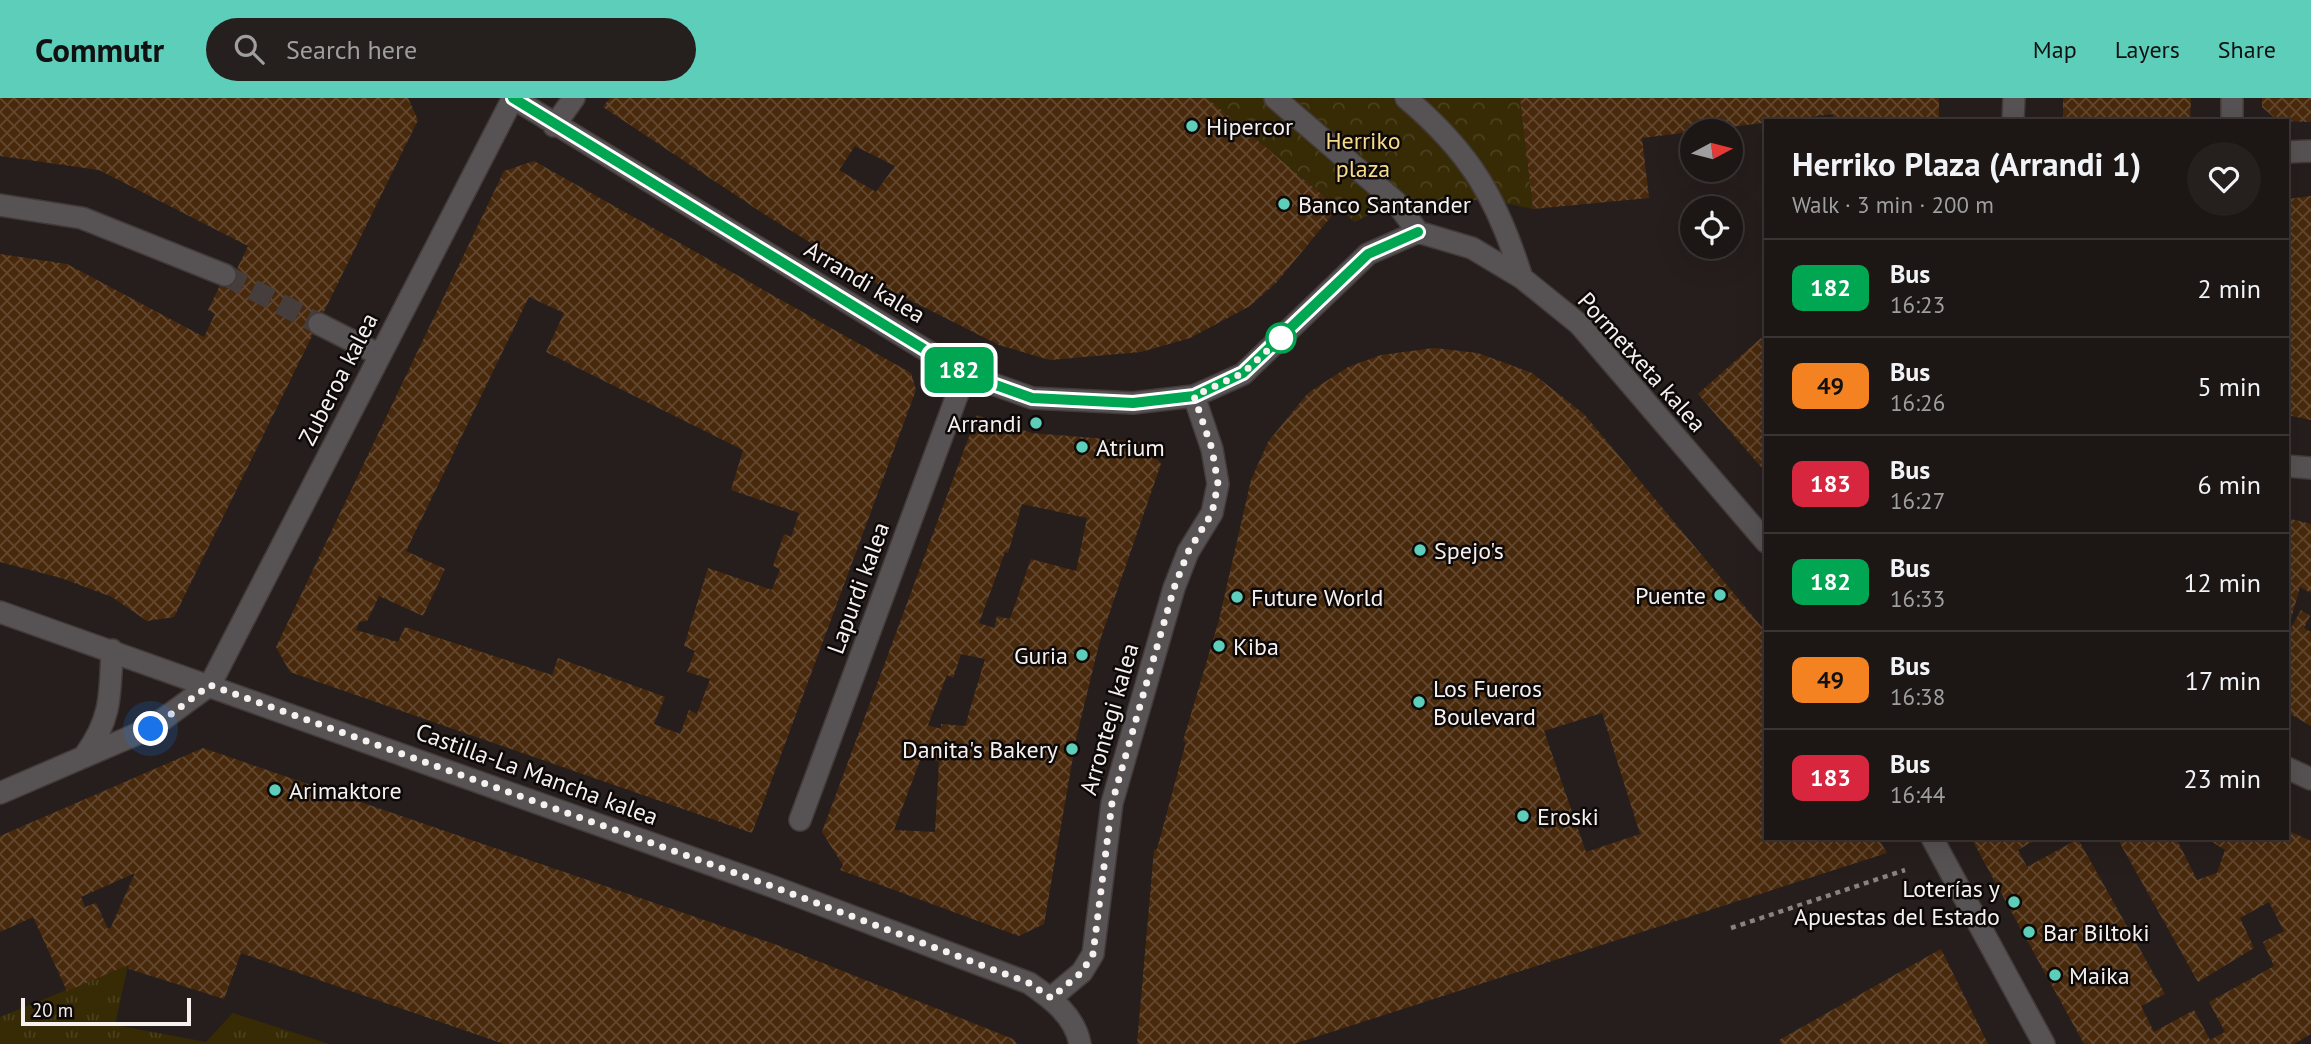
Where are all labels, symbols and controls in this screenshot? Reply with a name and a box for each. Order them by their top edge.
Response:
search box [206,18,696,81]
text: Commutr [35,28,164,71]
icon: search [230,30,268,68]
text: Search here [286,33,417,66]
text: Map [2033,34,2077,65]
text: Layers [2115,34,2180,65]
text: Share [2218,34,2276,65]
place label: Hipercor [1206,111,1293,142]
marker: Hipercor [1184,118,1200,134]
north arrow [1680,119,1743,182]
map controls [1680,119,1743,259]
park label: Herriko plaza [1325,125,1401,184]
text: Herriko Plaza (Arrandi 1) [1792,142,2141,185]
button: heart [2187,142,2261,216]
place label: Banco Santander [1298,189,1471,220]
text: Walk · 3 min · 200 m [1792,190,1994,219]
marker: Banco Santander [1276,196,1292,212]
button: locate [1680,196,1743,259]
street label: Arrandi kalea [799,234,931,330]
text: Bus [1890,257,1930,290]
text: 182 [1810,272,1851,303]
text: 2 min [2198,272,2261,305]
street label: Pormetxeta kalea [1571,286,1713,438]
text: 16:23 [1890,290,1945,319]
street label: Zuberoa kalea [291,308,385,450]
unlabelled marker [1266,323,1296,353]
line badge: 182 [919,347,999,393]
text: 182 [939,354,979,385]
text: Bus [1890,355,1930,388]
text: 49 [1817,370,1844,401]
text: 5 min [2198,370,2261,403]
text: 16:26 [1890,388,1945,417]
place label: Arrandi [947,408,1022,439]
marker: Arrandi [1028,415,1044,431]
place label: Atrium [1096,432,1165,463]
marker: Atrium [1074,439,1090,455]
text: Bus [1890,453,1930,486]
text: 183 [1810,468,1851,499]
text: 6 min [2198,468,2261,501]
text: 16:27 [1890,486,1945,515]
street label: Lapurdi kalea [820,518,896,658]
place label: Spejo's [1434,535,1504,566]
marker: Spejo's [1412,542,1428,558]
text: Bus [1890,551,1930,584]
text: 182 [1810,566,1851,597]
text: 12 min [2183,566,2261,599]
place label: Puente [1635,580,1706,611]
place label: Future World [1251,582,1384,613]
text: 16:33 [1890,584,1945,613]
marker: Puente [1712,587,1728,603]
marker: Future World [1229,589,1245,605]
place label: Kiba [1233,631,1279,662]
marker: Kiba [1211,638,1227,654]
place label: Guria [1014,640,1068,671]
street label: Arrontegi kalea [1073,640,1145,798]
marker: Guria [1074,647,1090,663]
text: Bus [1890,649,1930,682]
text: 49 [1817,664,1844,695]
text: 17 min [2185,664,2261,697]
place label: Los Fueros Boulevard [1433,673,1542,732]
text: 16:38 [1890,682,1945,711]
marker: Los Fueros Boulevard [1411,694,1427,710]
your location [133,711,168,746]
street label: Castilla-La Mancha kalea [412,716,662,832]
place label: Danita's Bakery [902,734,1058,765]
marker: Danita's Bakery [1064,741,1080,757]
text: Bus [1890,747,1930,780]
text: 183 [1810,762,1851,793]
text: 23 min [2183,762,2261,795]
place label: Arimaktore [289,775,402,806]
text: 16:44 [1890,780,1945,809]
marker: Arimaktore [267,782,283,798]
place label: Eroski [1537,801,1599,832]
marker: Eroski [1515,808,1531,824]
place label: Loterías y Apuestas del Estado [1794,873,2000,932]
marker: Loterías y Apuestas del Estado [2006,894,2022,910]
place label: Bar Biltoki [2043,917,2150,948]
marker: Bar Biltoki [2021,924,2037,940]
place label: Maika [2069,960,2130,991]
marker: Maika [2047,967,2063,983]
scale bar [21,995,191,1027]
text: 20 m [32,998,73,1022]

